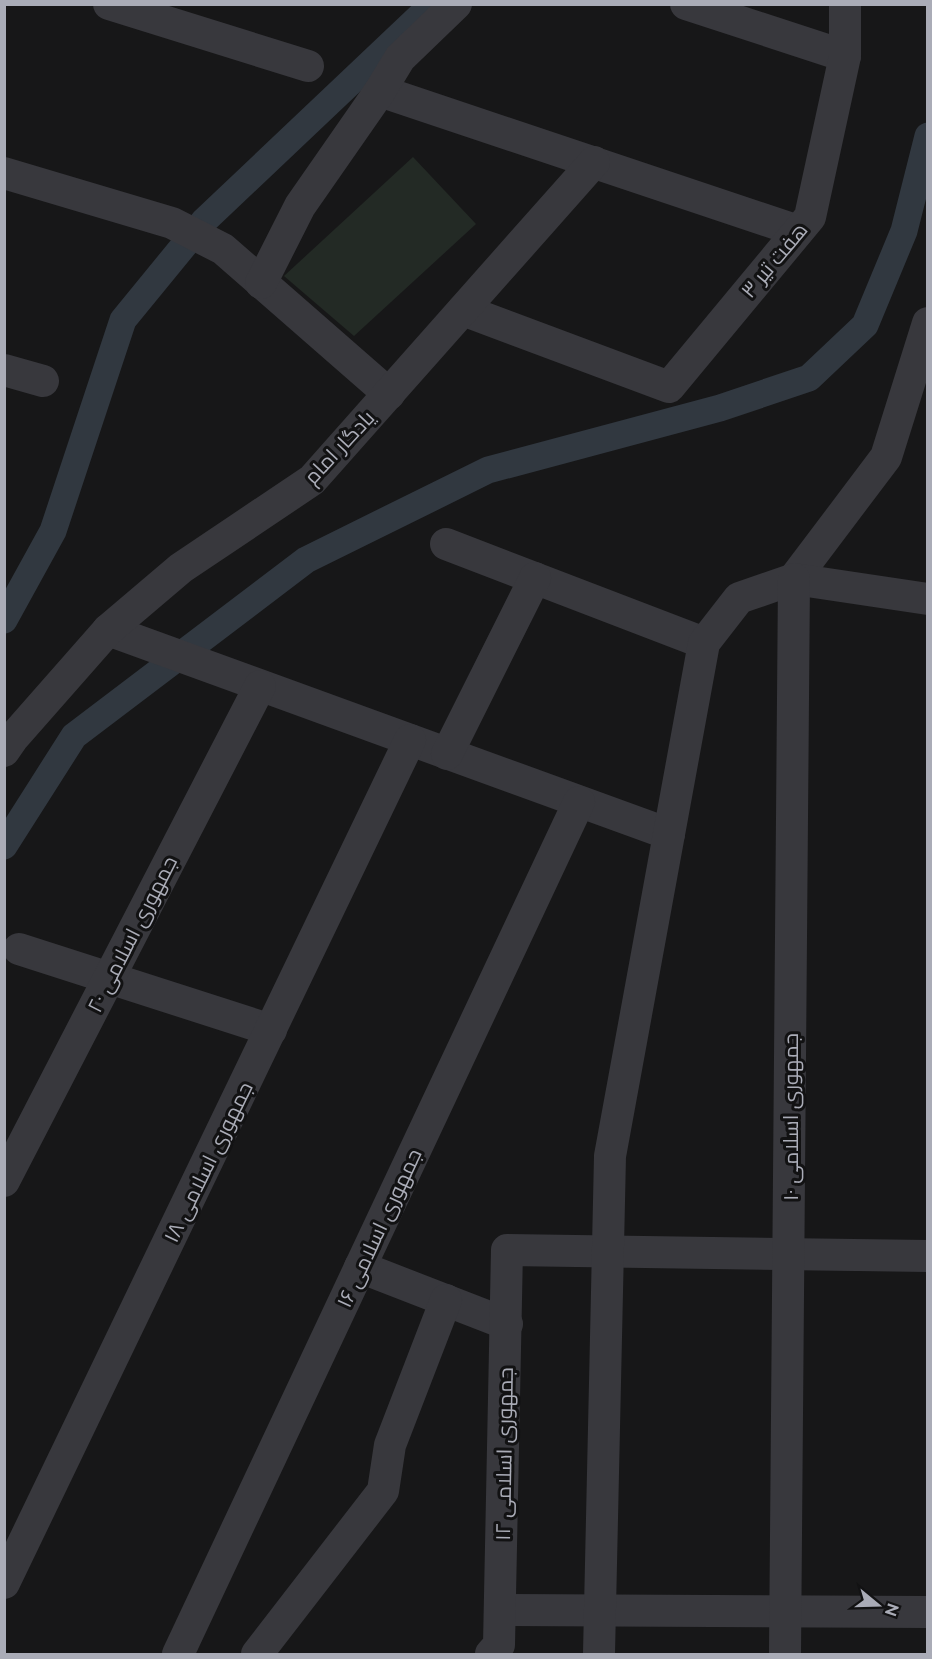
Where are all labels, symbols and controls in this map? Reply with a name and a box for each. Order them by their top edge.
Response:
street label: هفت تیر ۳ [735,217,813,303]
street label: یادگار امام [299,405,381,490]
street label: جمهوری اسلامی ۲۰ [82,852,183,1017]
street label: جمهوری اسلامی ۱۰ [778,1033,804,1201]
street label: جمهوری اسلامی ۱۸ [158,1078,259,1247]
street label: جمهوری اسلامی ۱۶ [331,1145,428,1312]
street label: جمهوری اسلامی ۱۲ [490,1367,519,1541]
north arrow [848,1575,908,1635]
text: N [881,1601,903,1619]

